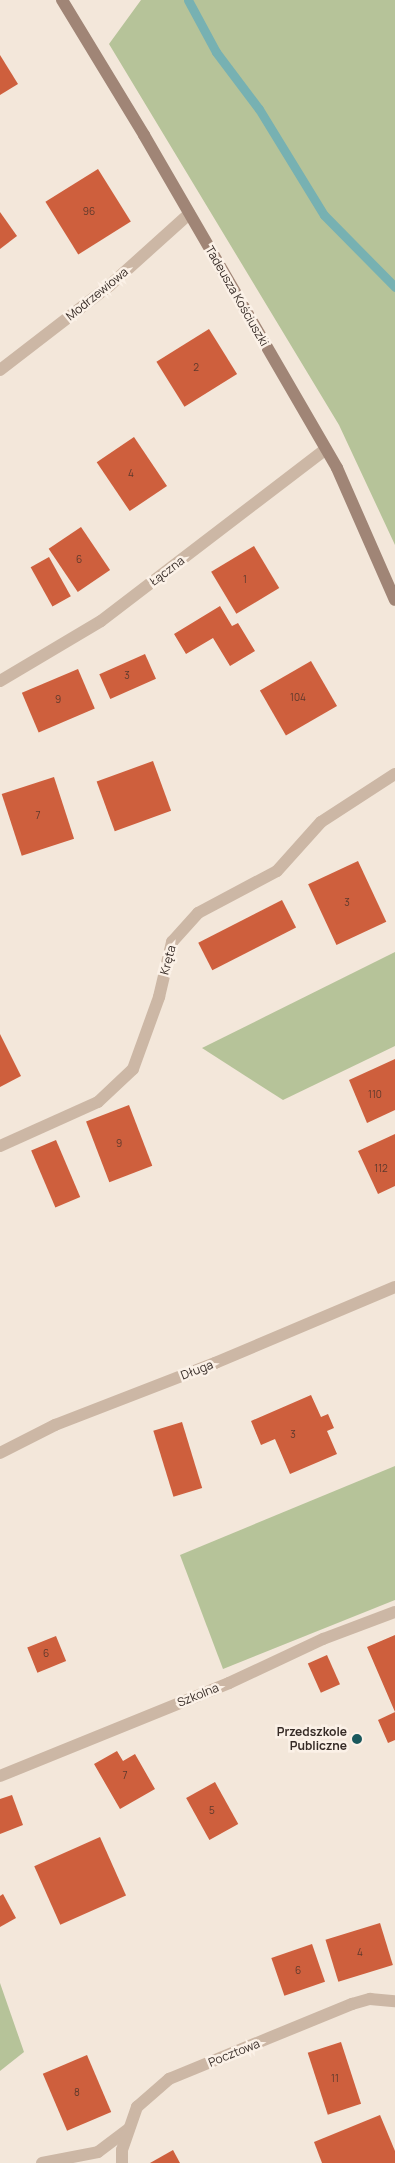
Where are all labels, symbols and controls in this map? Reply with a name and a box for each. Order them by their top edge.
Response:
house number: 96 [83,206,95,218]
street label: Tadeusza Kościuszki [202,243,272,349]
street label: Modrzewiowa [63,265,131,323]
house number: 2 [193,362,199,374]
house number: 4 [128,468,134,480]
street label: Łączna [147,553,187,589]
house number: 6 [76,554,82,566]
house number: 1 [243,574,247,586]
house number: 3 [124,670,130,682]
house number: 104 [290,692,306,704]
house number: 9 [55,694,61,706]
house number: 7 [35,810,41,822]
house number: 3 [344,897,350,909]
street label: Kręta [157,944,179,976]
house number: 110 [368,1089,382,1101]
house number: 9 [116,1138,122,1150]
house number: 112 [374,1163,388,1175]
street label: Długa [179,1357,215,1383]
house number: 3 [290,1429,296,1441]
house number: 6 [43,1648,49,1660]
street label: Szkolna [175,1680,221,1710]
place label: Przedszkole Publiczne [277,1725,347,1753]
marker: Przedszkole Publiczne [351,1733,363,1745]
house number: 7 [122,1770,128,1782]
house number: 5 [209,1805,215,1817]
house number: 4 [357,1947,363,1959]
house number: 6 [295,1965,301,1977]
street label: Pocztowa [206,2036,262,2070]
house number: 11 [331,2073,339,2085]
house number: 8 [74,2087,80,2099]

